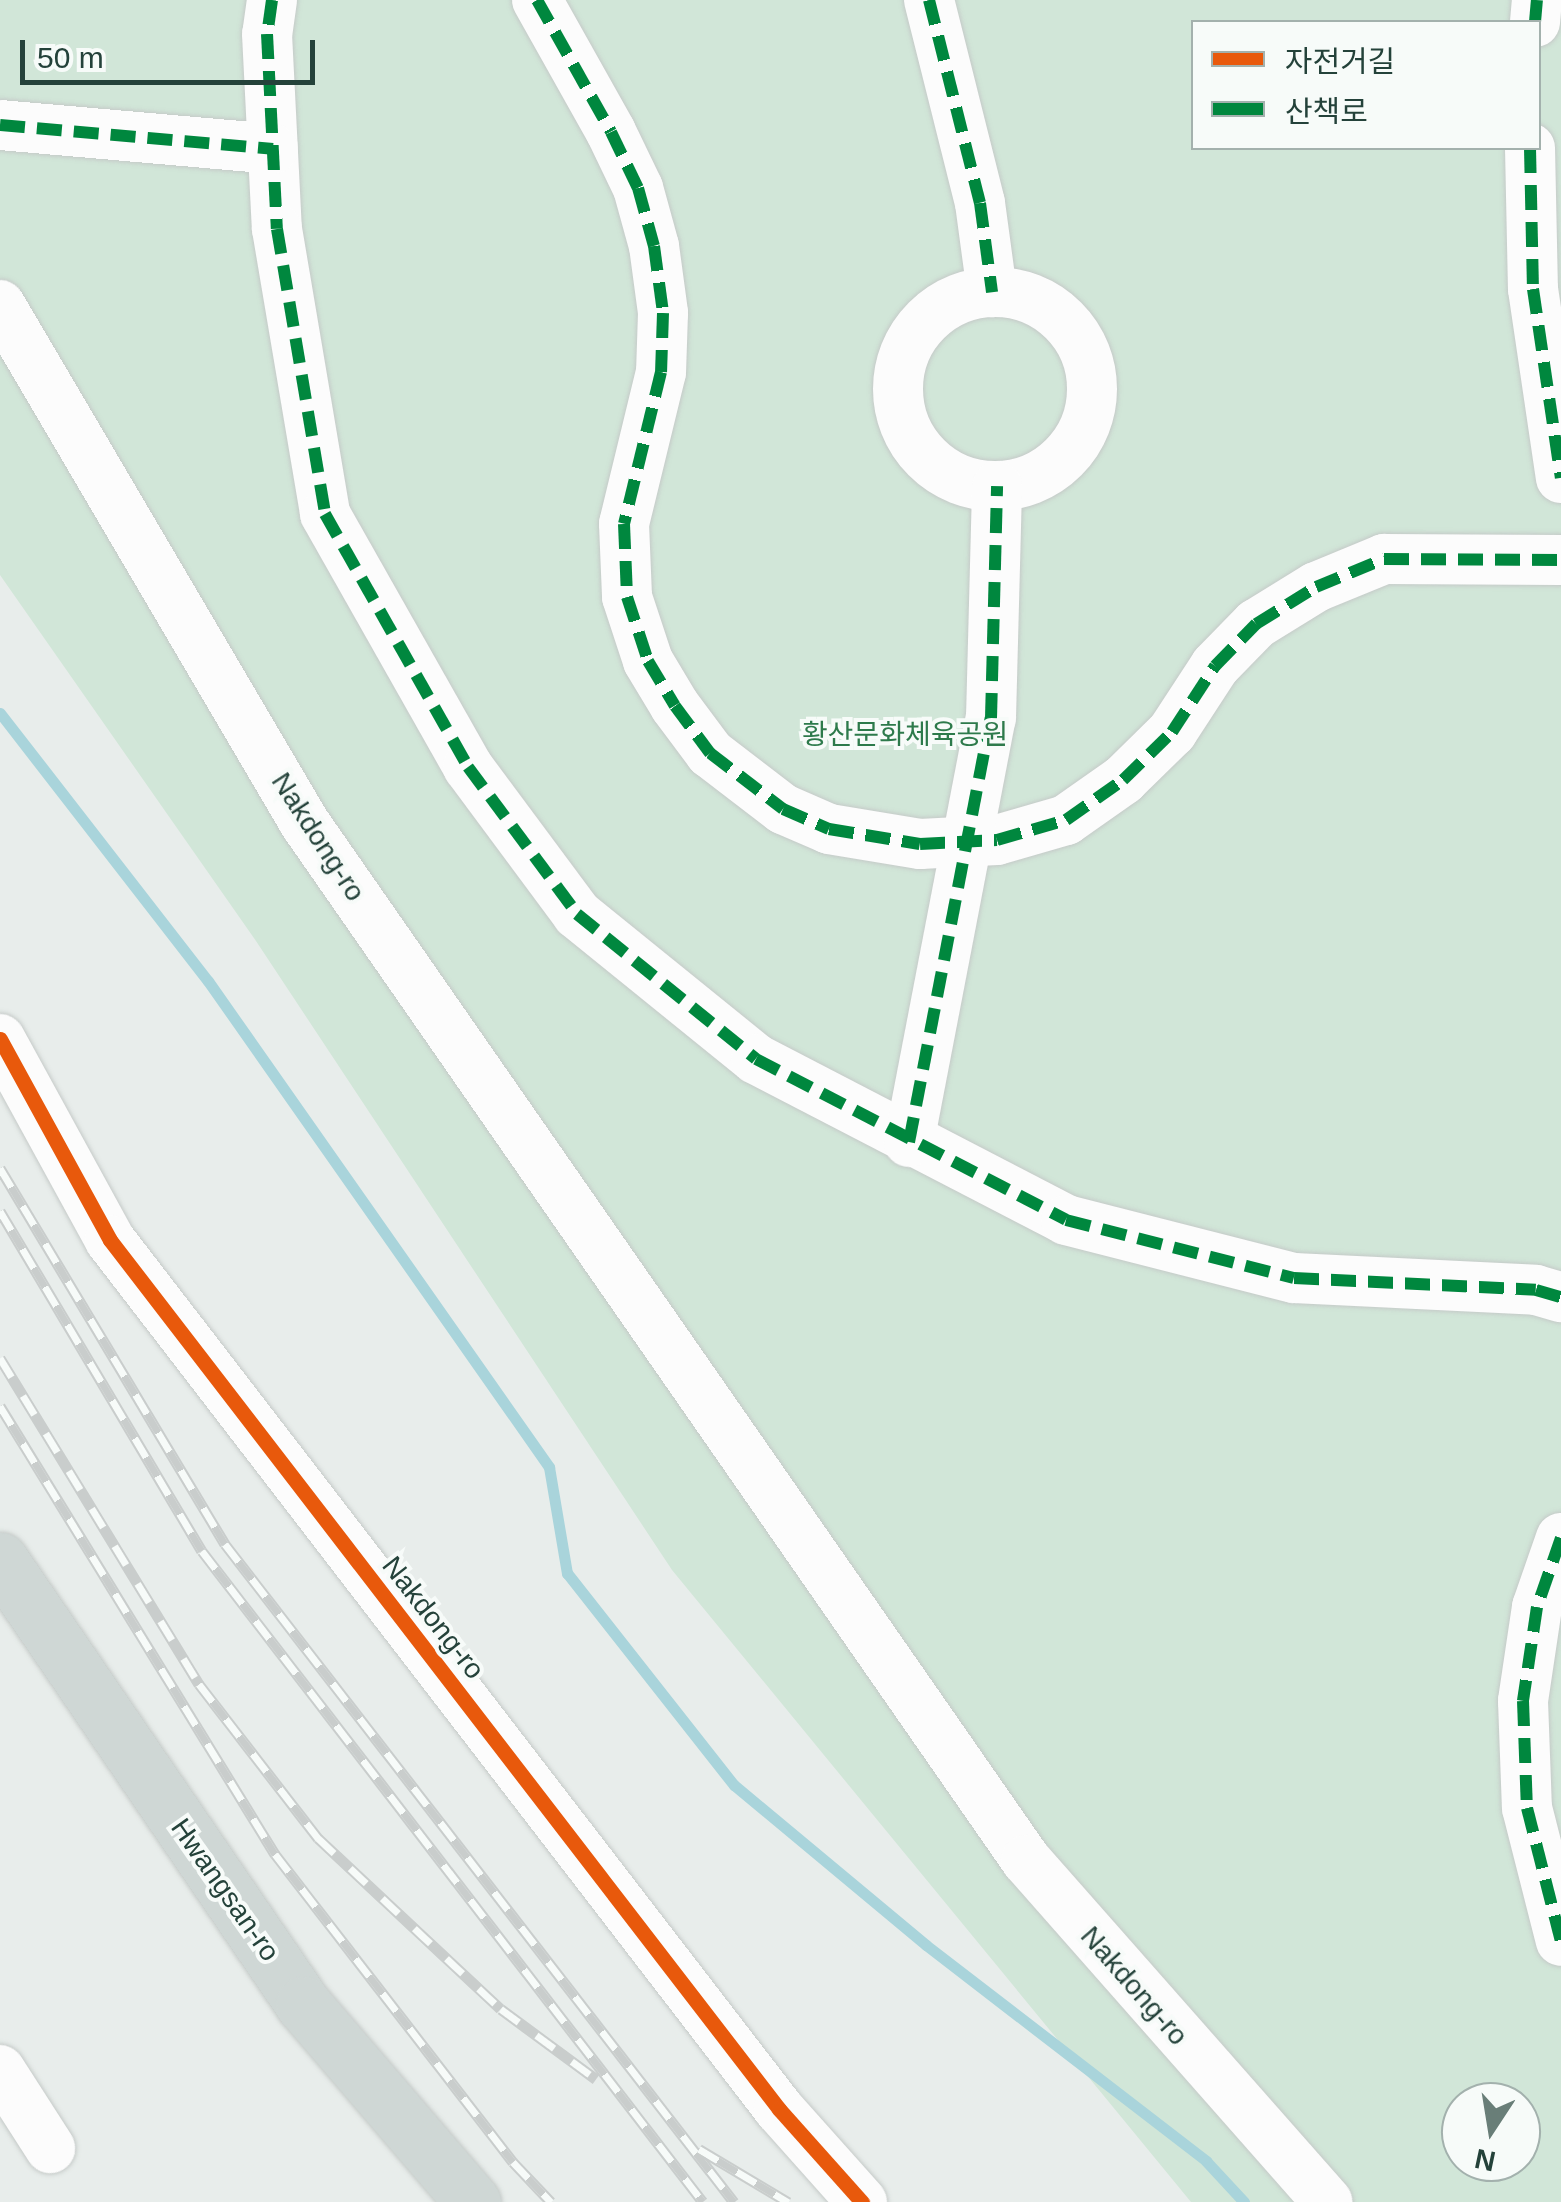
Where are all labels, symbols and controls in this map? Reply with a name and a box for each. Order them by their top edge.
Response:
scale bar [25,20,320,82]
legend [1191,20,1541,150]
text: 50 m [37,41,104,74]
text: 자전거길 [1285,45,1395,78]
text: 산책로 [1285,95,1368,128]
park label: 황산문화체육공원 [802,718,1008,752]
street label: Nakdong-ro [264,767,372,907]
street label: Nakdong-ro [375,1550,491,1686]
street label: Hwangsan-ro [163,1812,287,1968]
street label: Nakdong-ro [1073,1920,1195,2052]
north arrow [1441,2082,1541,2182]
text: N [1472,2143,1498,2177]

